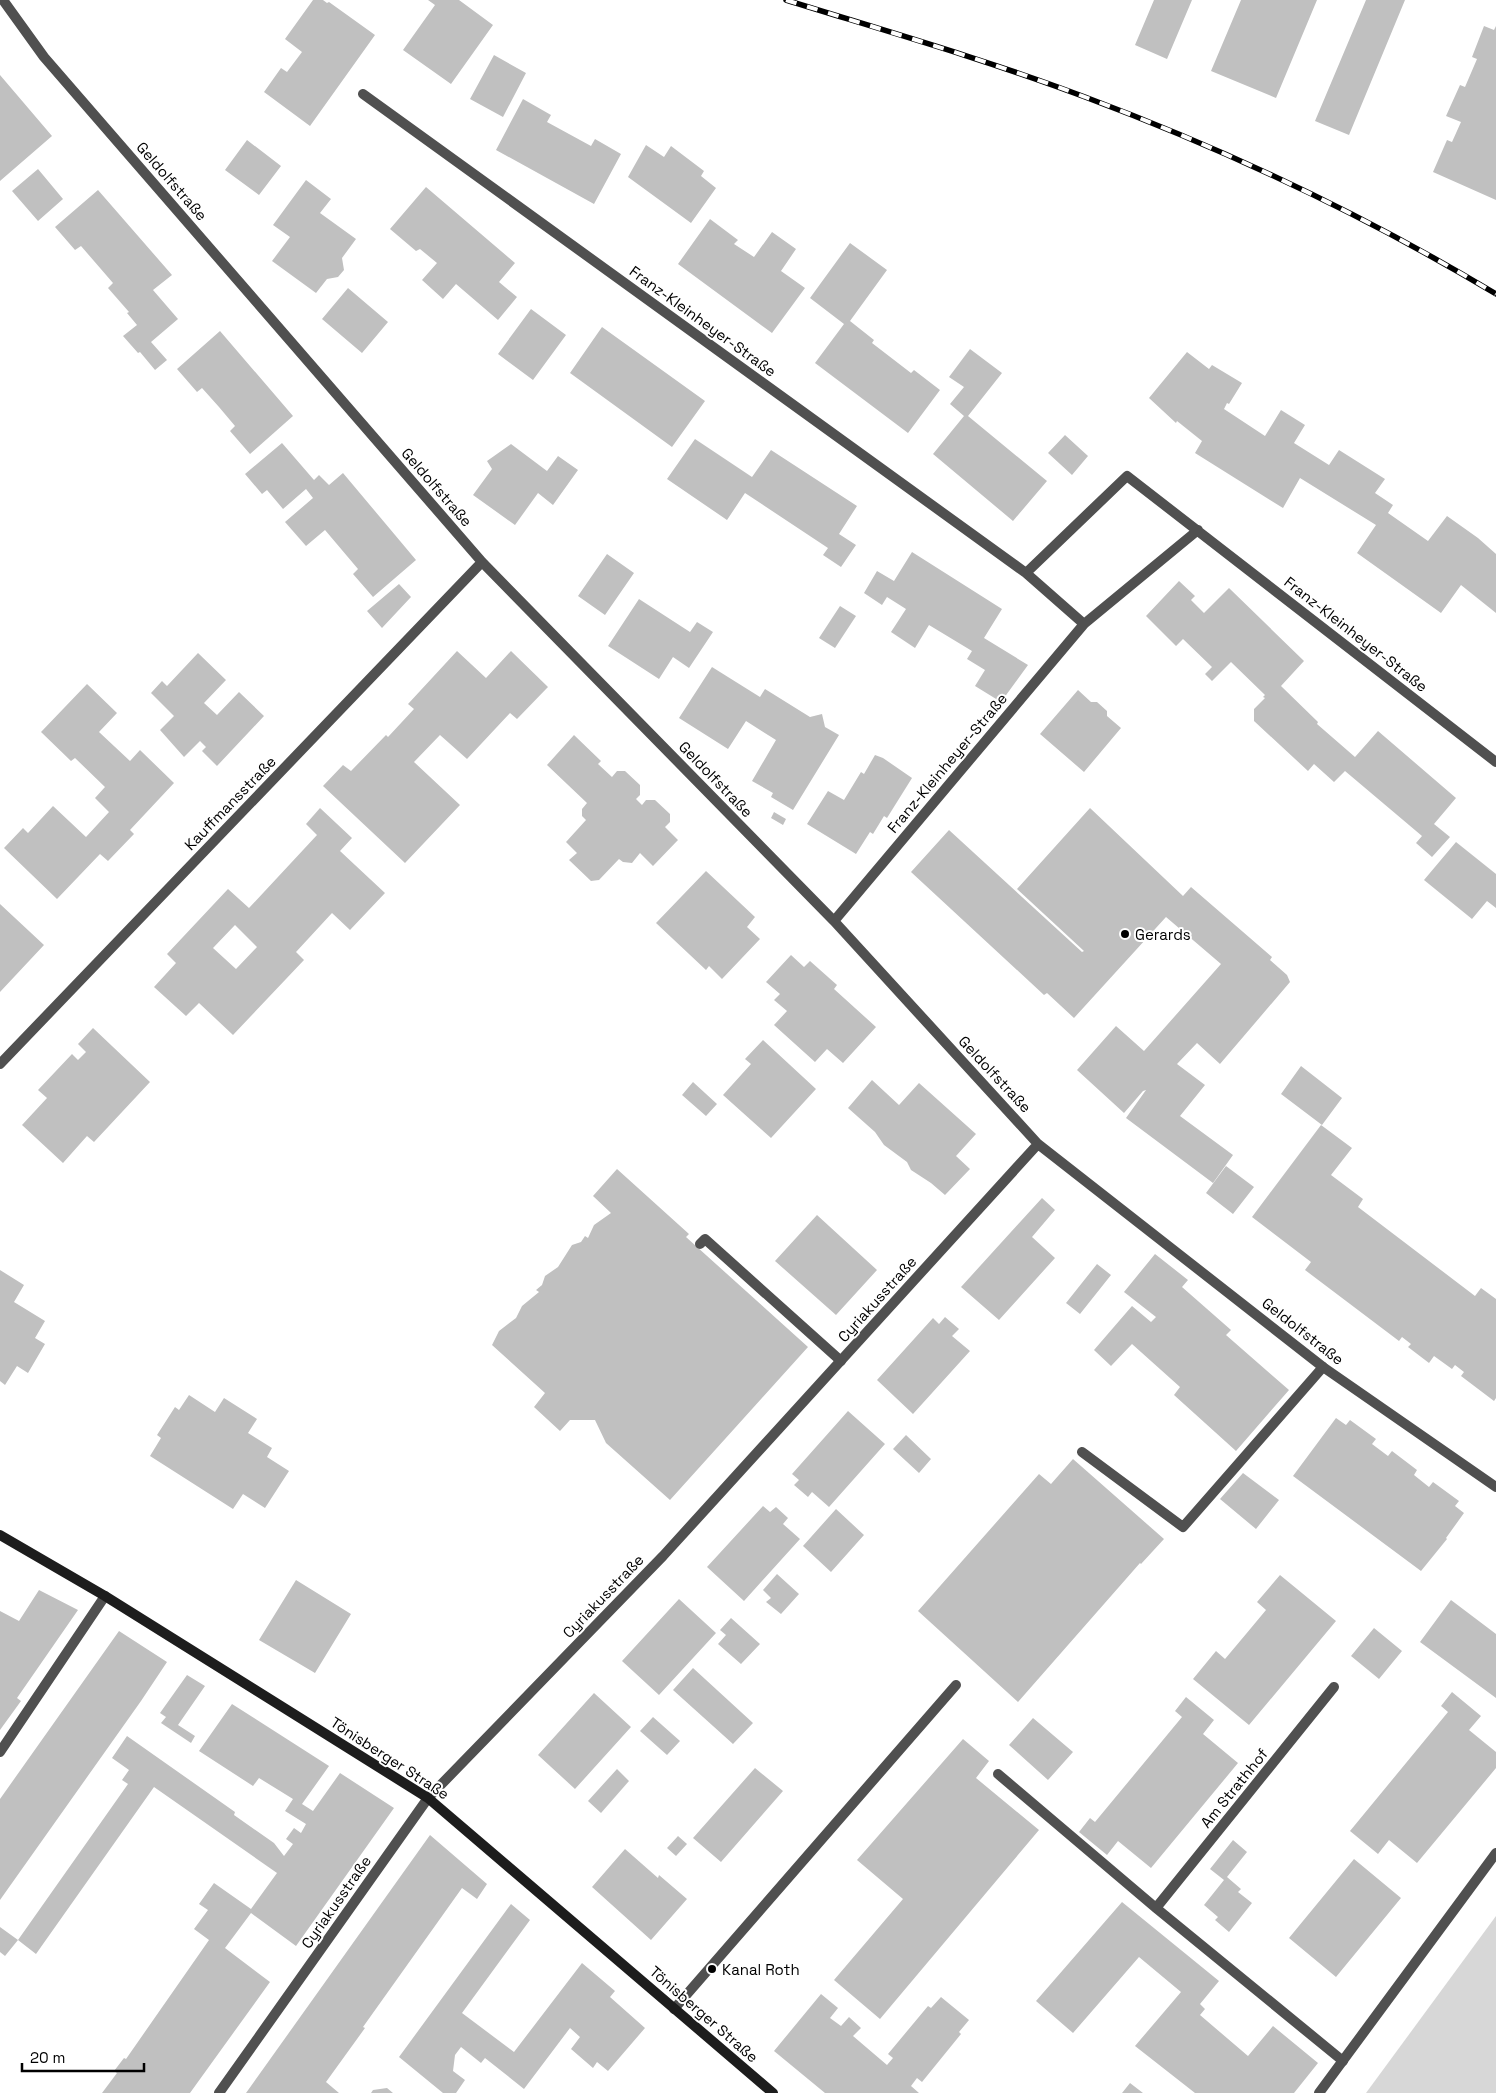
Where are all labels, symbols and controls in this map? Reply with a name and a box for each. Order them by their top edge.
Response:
street label: Geldolfstraße [133,138,212,225]
street label: Franz-Kleinheyer-Straße [626,261,780,381]
street label: Geldolfstraße [398,444,477,531]
street label: Franz-Kleinheyer-Straße [1280,572,1432,696]
street label: Franz-Kleinheyer-Straße [883,689,1011,837]
street label: Geldolfstraße [675,737,757,821]
street label: Kauffmansstraße [180,752,280,854]
place label: Gerards [1135,925,1191,944]
marker: Gerards [1119,928,1131,940]
street label: Geldolfstraße [954,1031,1036,1117]
street label: Cyriakusstraße [834,1252,921,1346]
street label: Geldolfstraße [1258,1293,1348,1369]
street label: Cyriakusstraße [558,1550,648,1642]
street label: Tönisberger Straße [327,1713,453,1804]
street label: Am Strathhof [1196,1744,1272,1832]
street label: Cyriakusstraße [297,1852,375,1952]
place label: Kanal Roth [722,1960,800,1979]
street label: Tönisberger Straße [646,1962,762,2066]
marker: Kanal Roth [706,1963,718,1975]
scale bar [22,2040,145,2072]
text: 20 m [30,2048,65,2067]

